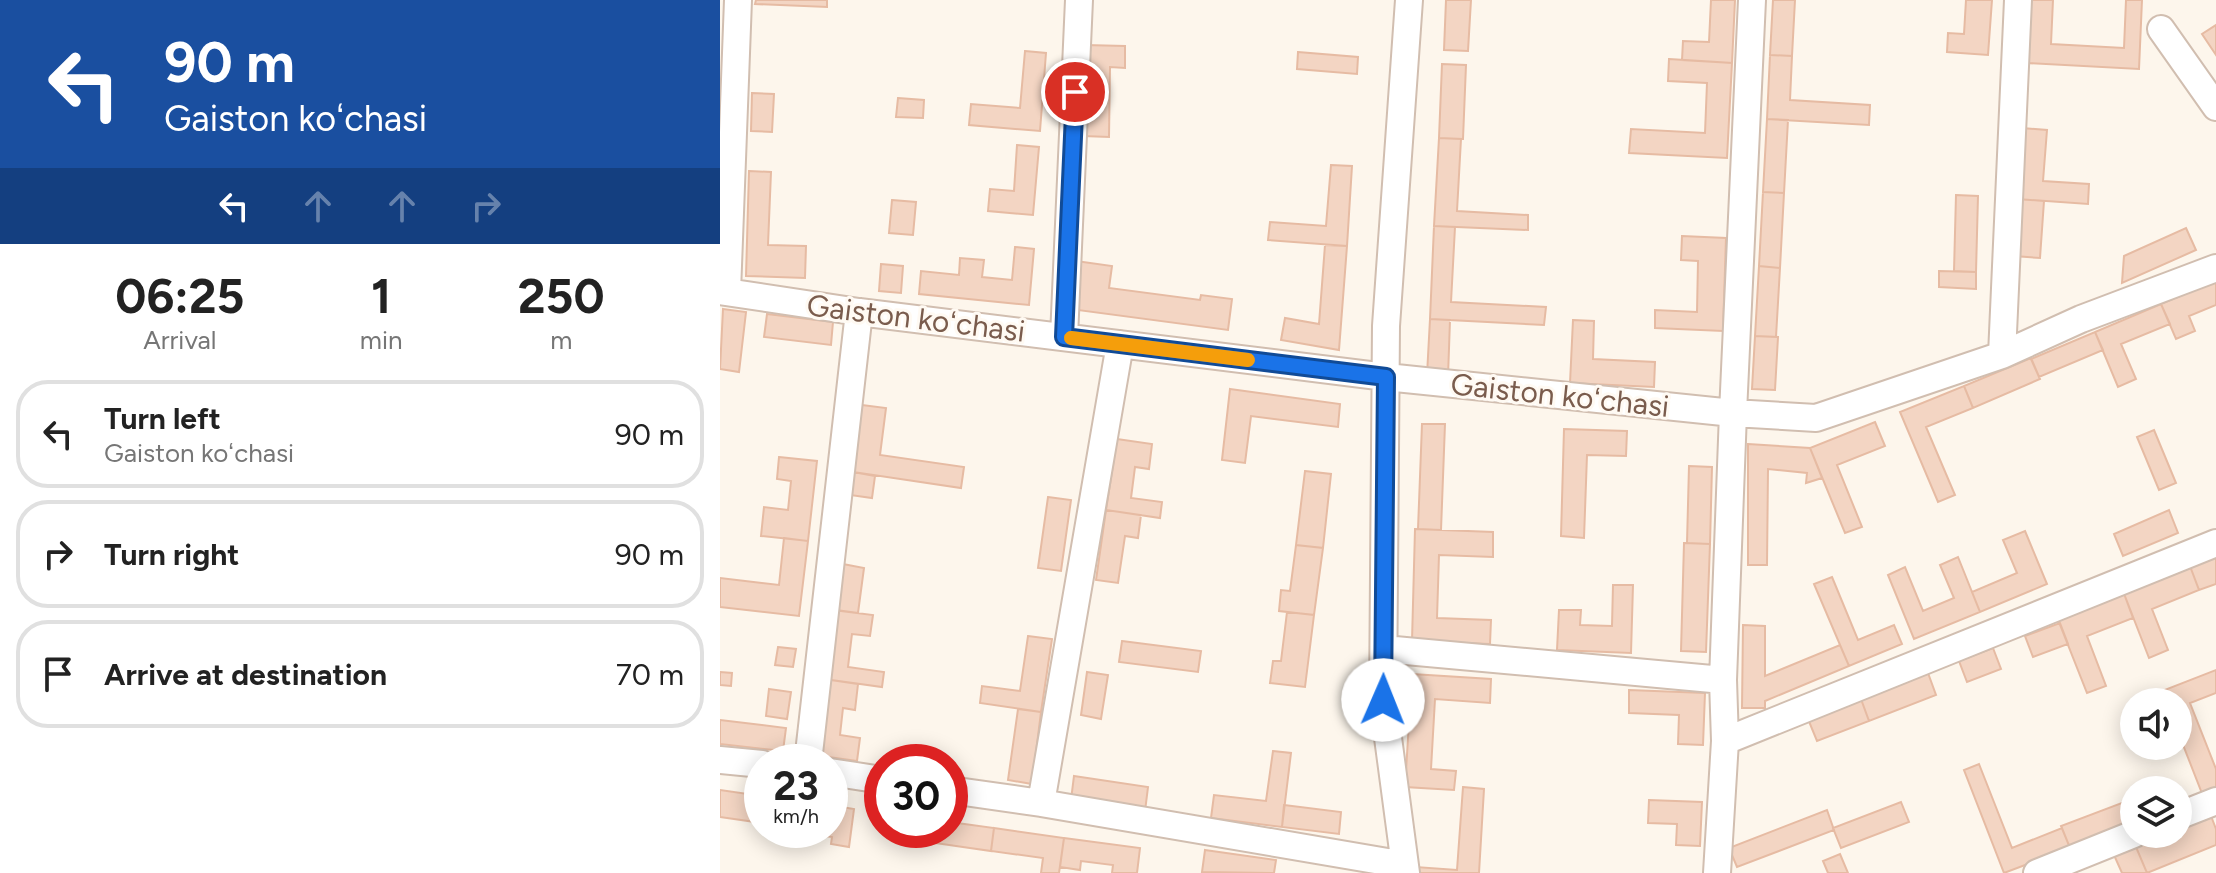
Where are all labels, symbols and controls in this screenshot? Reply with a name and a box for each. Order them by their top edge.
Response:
text: 90 m [164,29,295,96]
icon: left [32,32,136,136]
pin [1041,58,1109,126]
icon: arrive [1053,70,1097,114]
text: Gaiston koʻchasi [164,97,427,140]
icon: left [212,184,256,228]
icon: ahead [296,184,340,228]
icon: ahead [380,184,424,228]
icon: right [464,184,508,228]
text: 06:25 [115,267,244,325]
text: 1 [371,267,391,325]
text: 250 [518,267,605,325]
street label: Gaiston koʻchasi [805,286,1027,350]
text: Arrival [143,324,217,356]
text: min [360,324,402,356]
text: m [550,324,572,356]
street label: Gaiston koʻchasi [1449,365,1671,425]
text: Turn left [104,400,221,437]
icon: left [36,412,80,456]
text: 90 m [615,416,684,453]
text: Gaiston koʻchasi [104,437,294,469]
icon: right [36,532,80,576]
text: Turn right [104,536,239,573]
text: 90 m [615,536,684,573]
icon: arrive [36,652,80,696]
text: Arrive at destination [104,656,387,693]
text: 70 m [616,656,684,693]
position arrow [1341,658,1425,742]
map controls [2120,688,2192,848]
button: sound [2120,688,2192,760]
speed limit sign: 30 [864,744,968,848]
text: 23 [773,762,819,810]
button: layers [2120,776,2192,848]
text: km/h [773,804,819,828]

